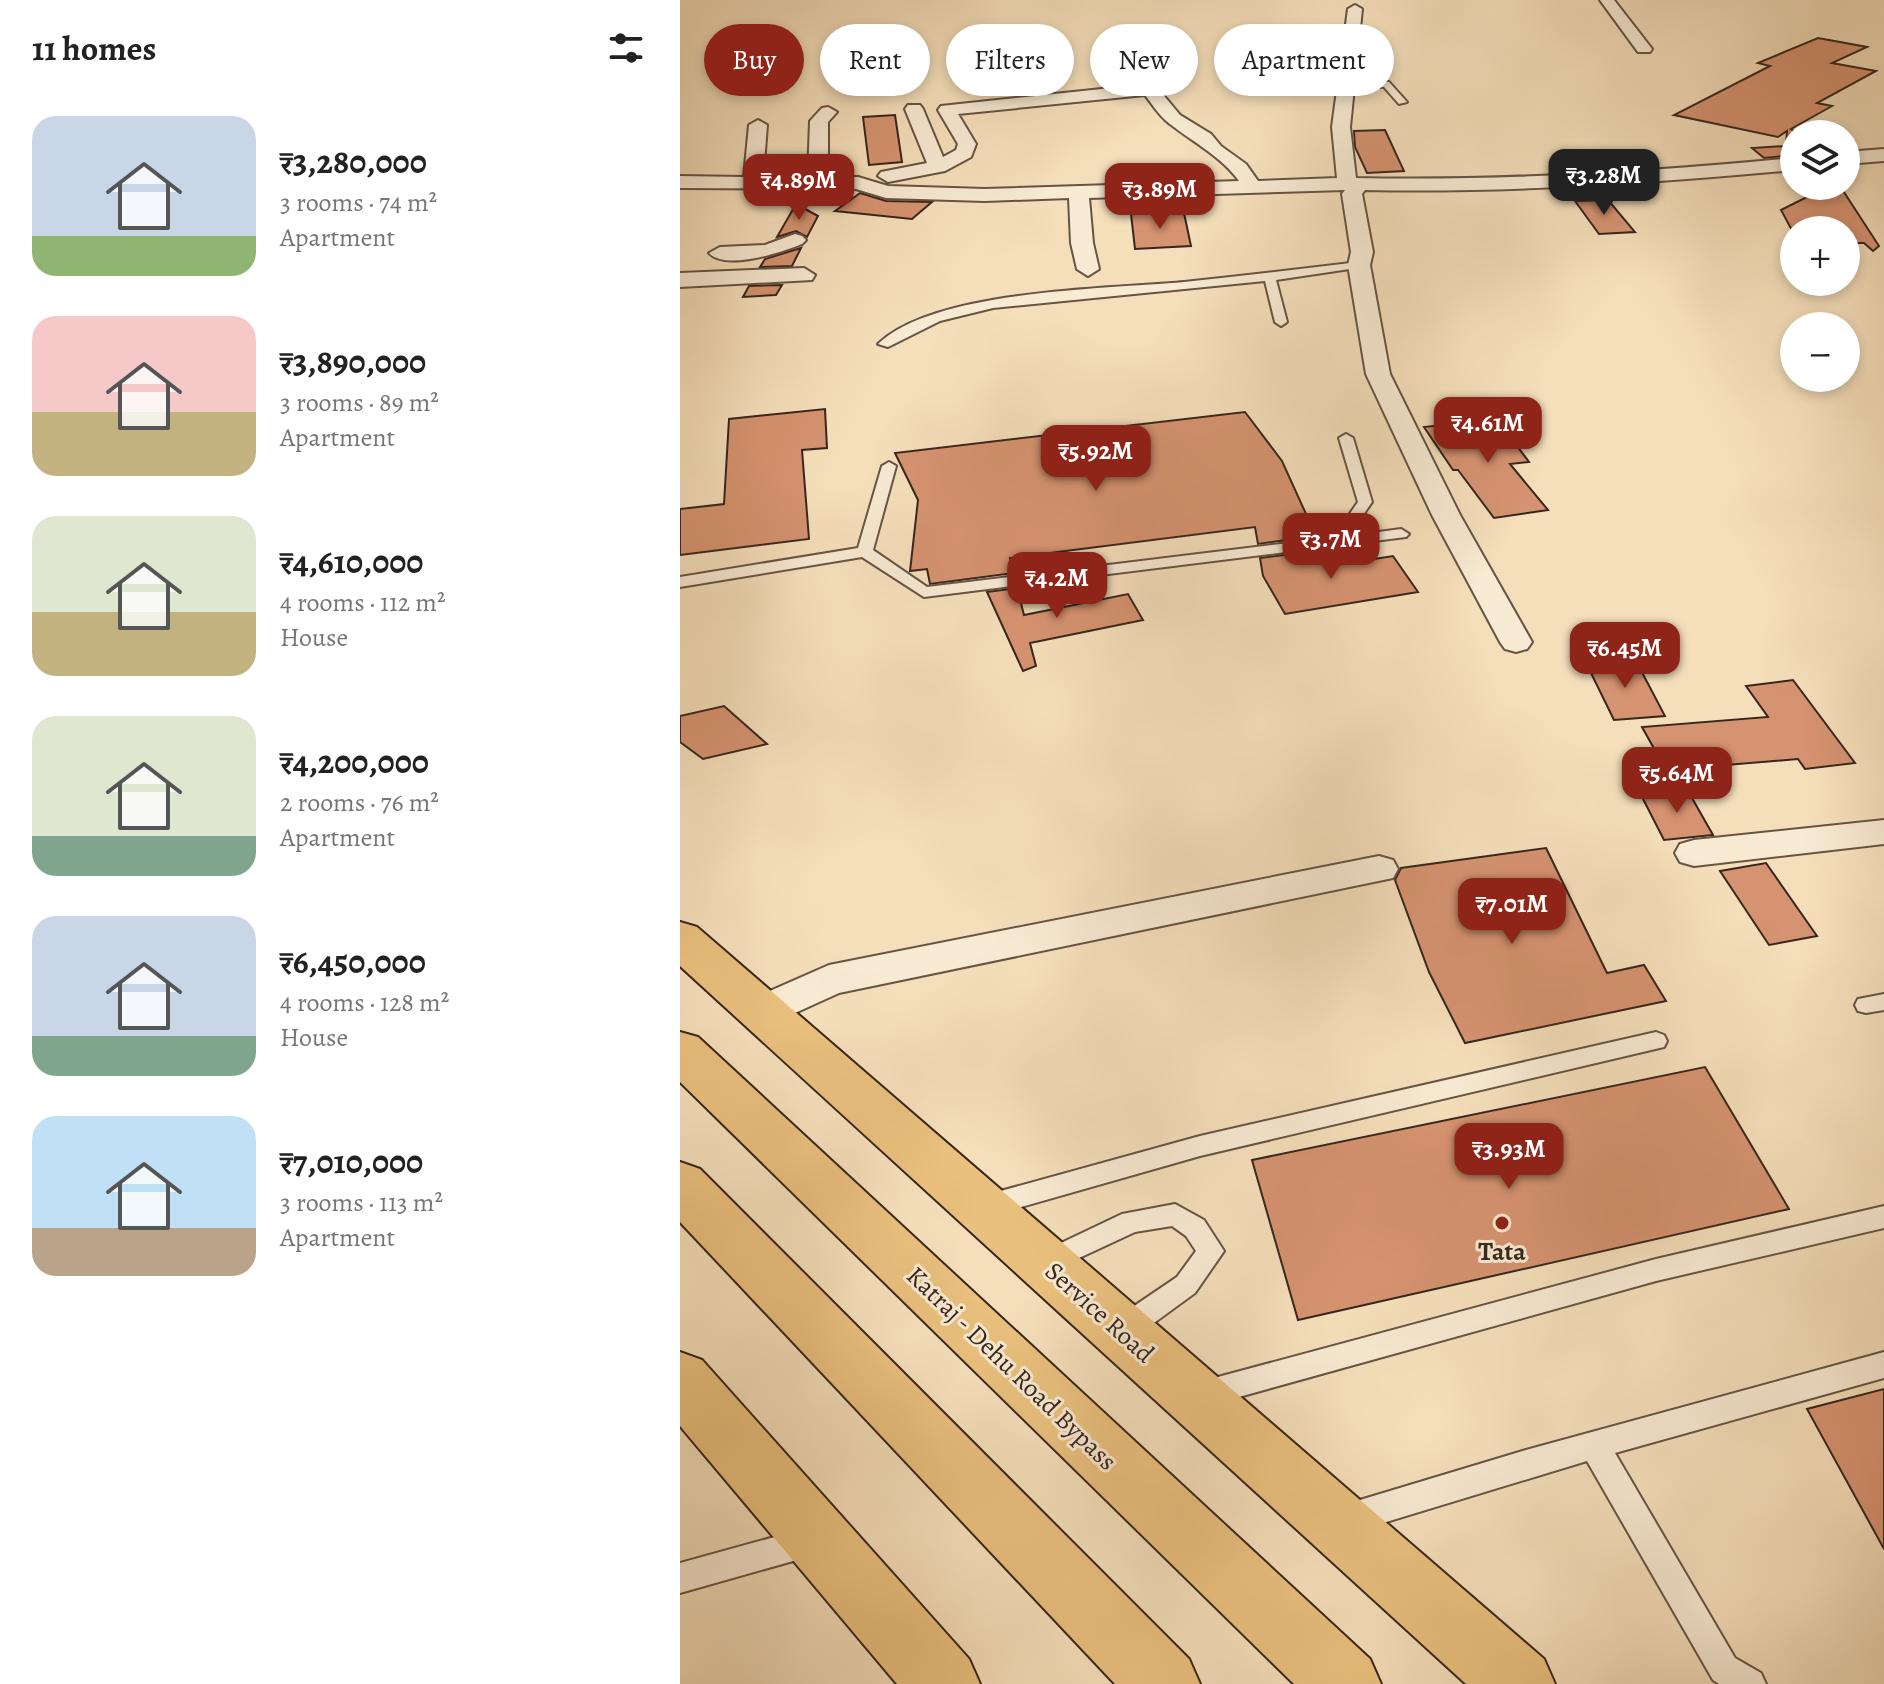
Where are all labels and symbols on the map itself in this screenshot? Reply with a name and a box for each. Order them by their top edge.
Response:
pin: ₹3.28M [1539,149,1669,217]
pin: ₹4.89M [734,154,864,222]
pin: ₹3.89M [1095,163,1225,231]
pin: ₹4.61M [1423,397,1553,465]
pin: ₹5.92M [1031,425,1161,493]
pin: ₹3.7M [1275,513,1387,581]
pin: ₹4.2M [1001,552,1113,620]
pin: ₹6.45M [1560,622,1690,690]
pin: ₹5.64M [1612,747,1742,815]
pin: ₹7.01M [1447,878,1577,946]
pin: ₹3.93M [1444,1123,1574,1191]
marker: Tata [1493,1214,1511,1232]
place label: Tata [1478,1234,1526,1269]
street label: Service Road [1038,1254,1162,1371]
street label: Katraj - Dehu Road Bypass [899,1258,1125,1478]

